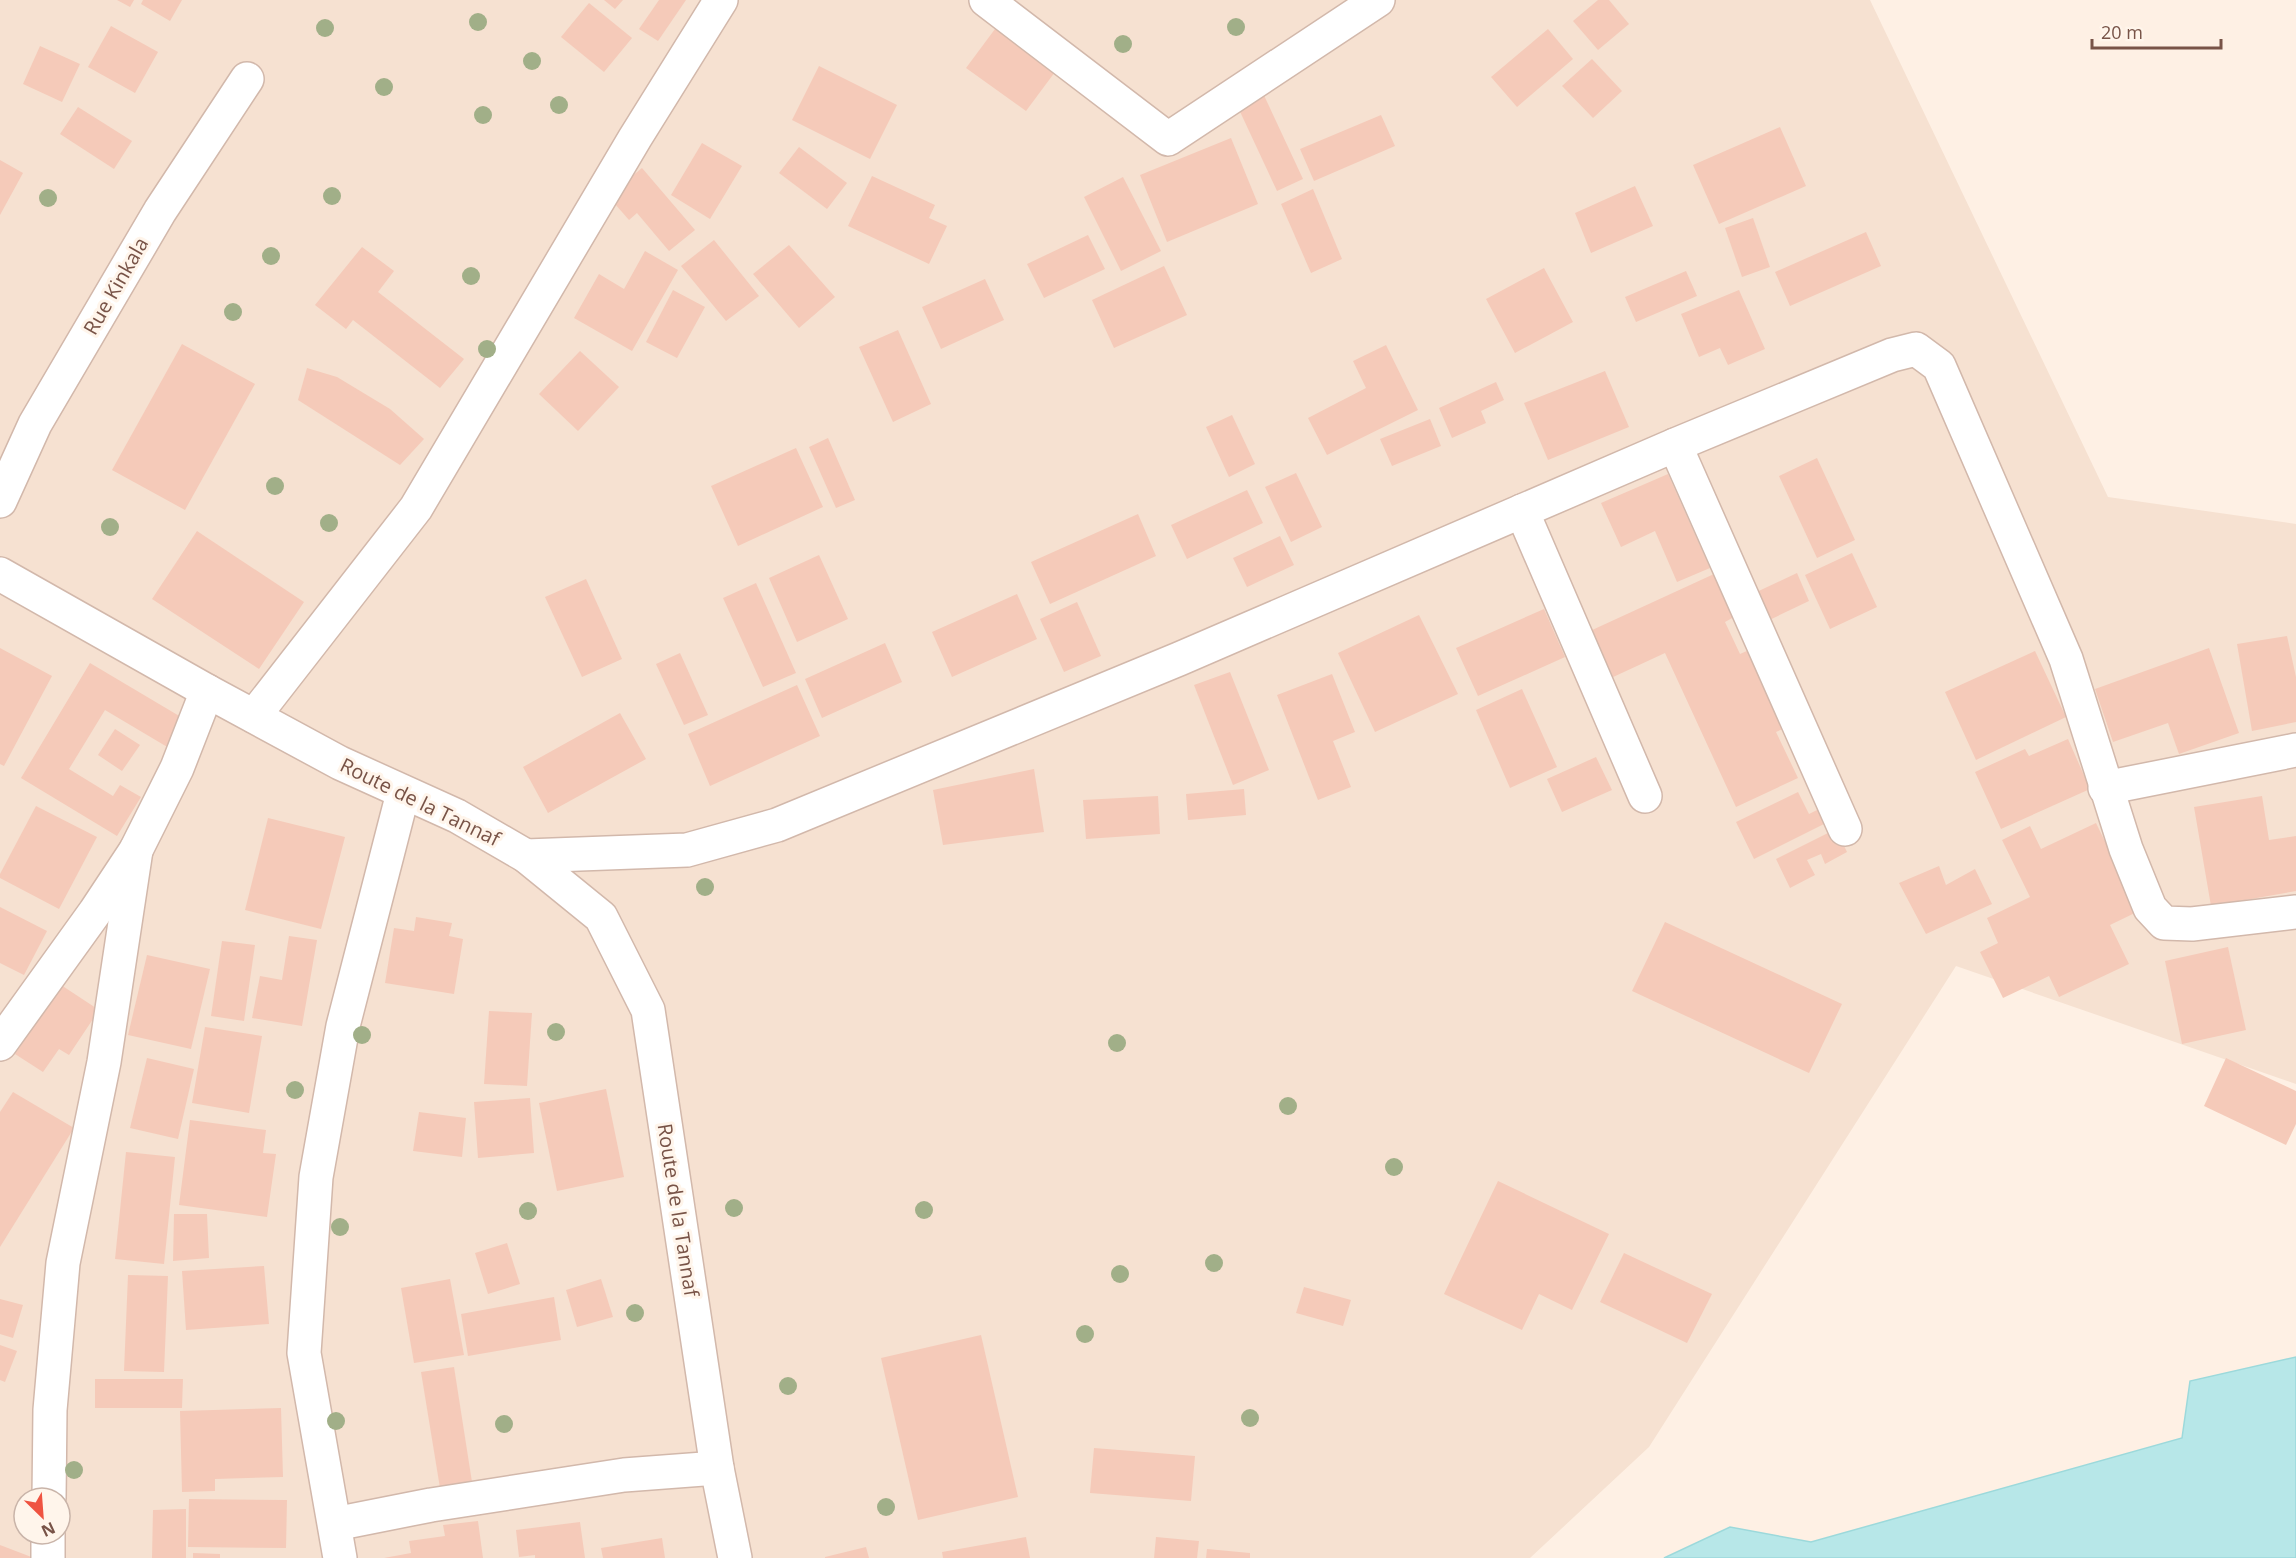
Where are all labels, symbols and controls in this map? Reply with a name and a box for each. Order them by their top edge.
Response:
scale bar [2092,12,2221,50]
text: 20 m [2101,20,2143,44]
street label: Rue Kinkala [77,232,154,339]
street label: Route de la Tannaf [336,751,506,853]
street label: Route de la Tannaf [651,1122,706,1300]
north arrow [12,1486,72,1546]
text: N [38,1517,59,1542]

